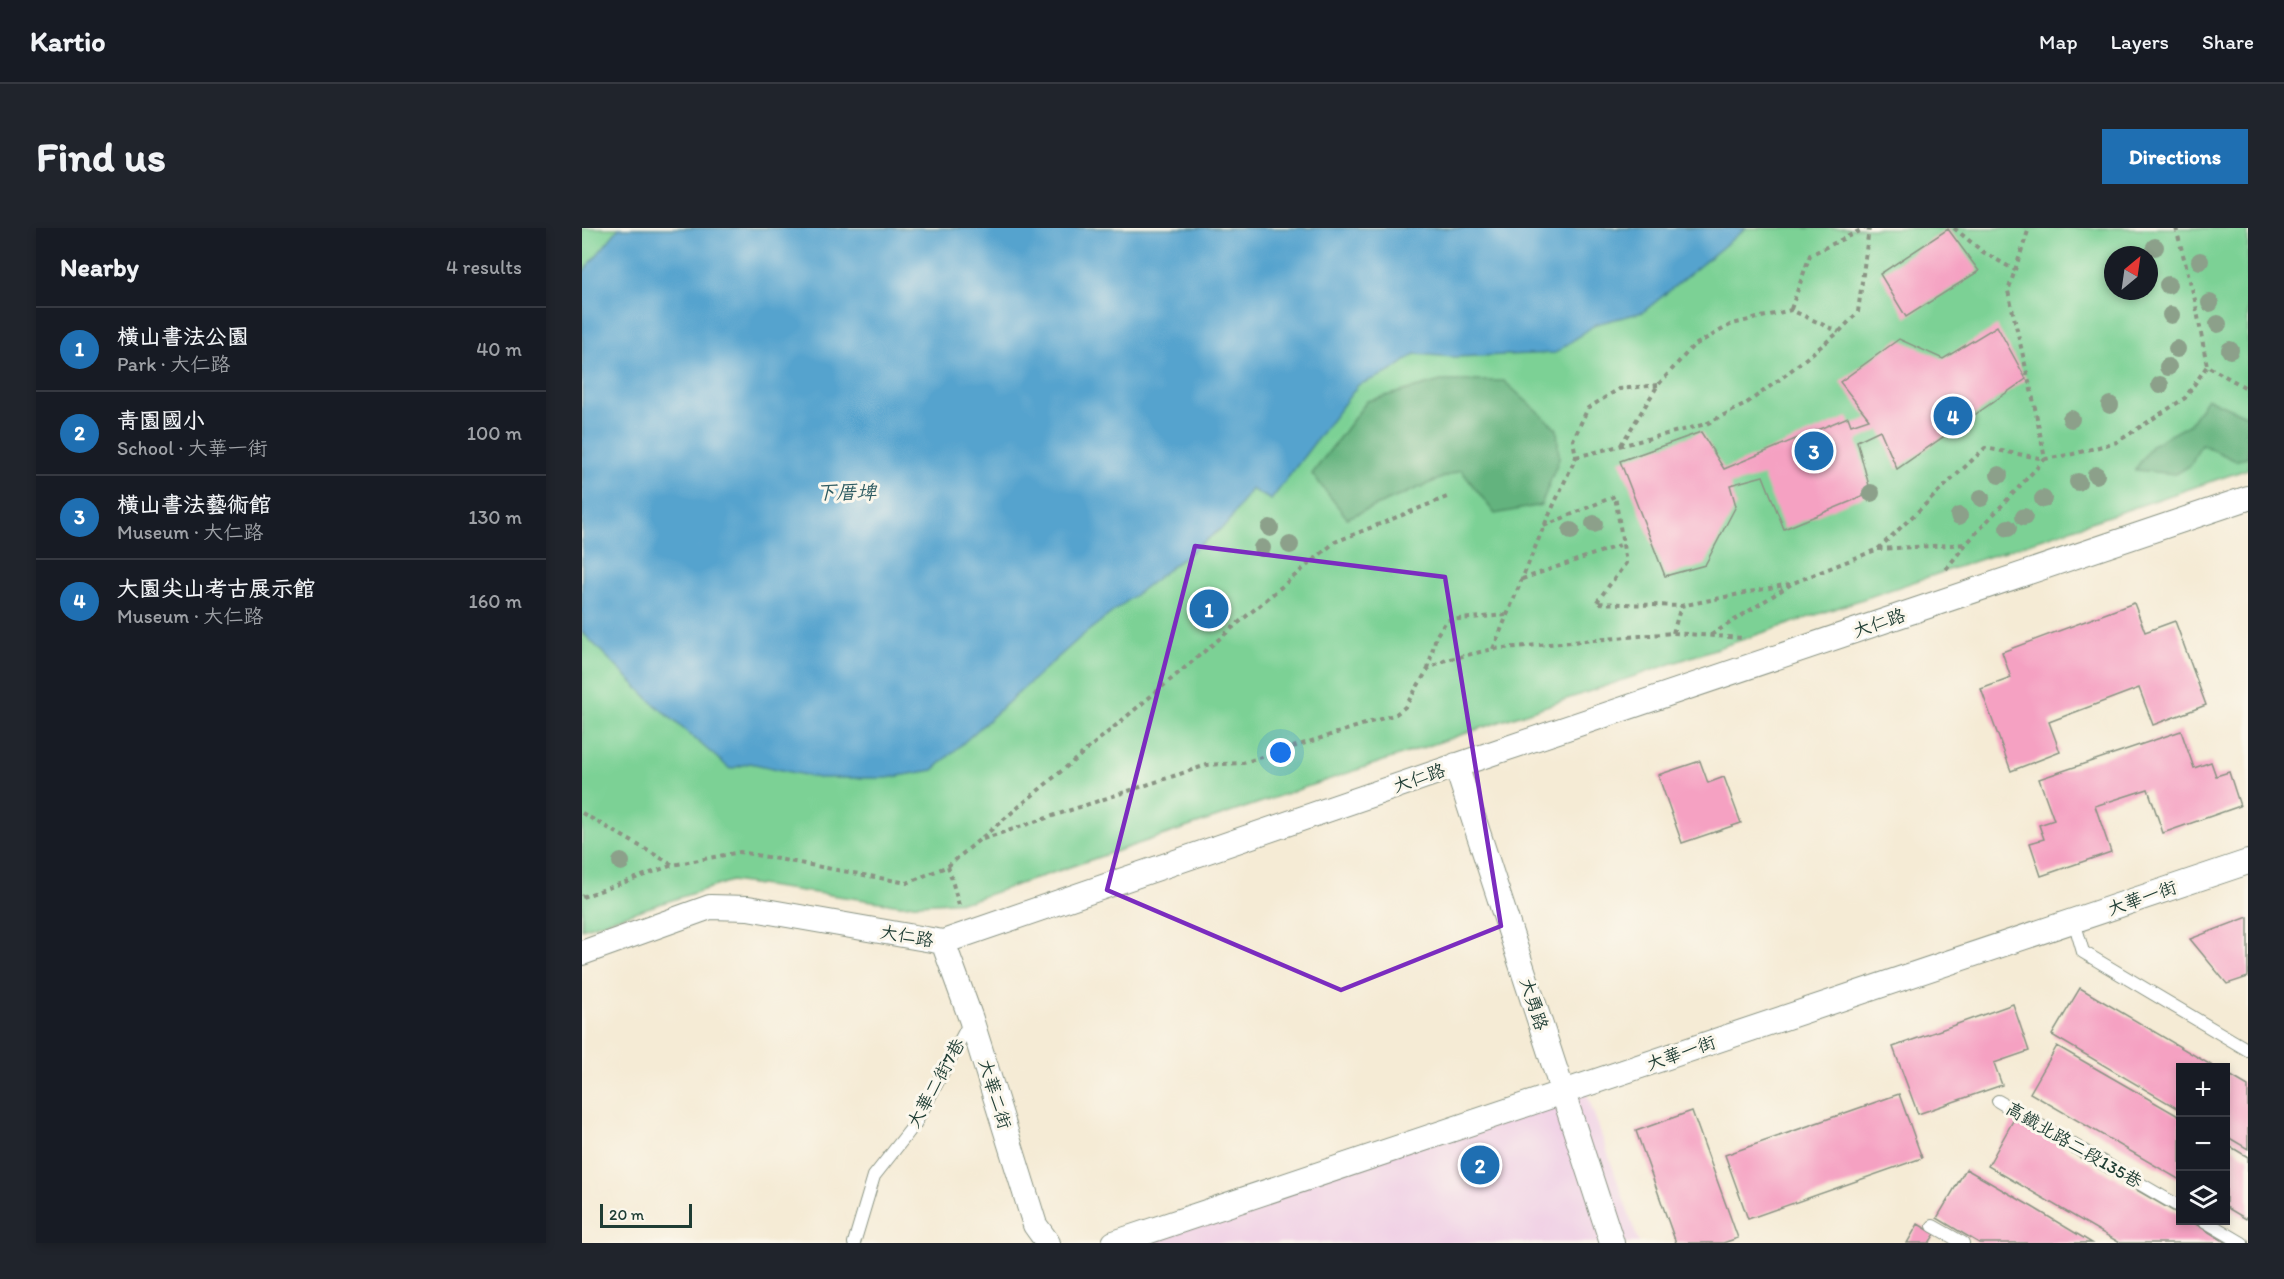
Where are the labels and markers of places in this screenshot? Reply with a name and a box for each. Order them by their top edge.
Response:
pin: 4 [1934,394,1972,438]
pin: 3 [1794,428,1834,474]
pin: 1 [1190,586,1228,632]
pin: 2 [1460,1142,1500,1188]

